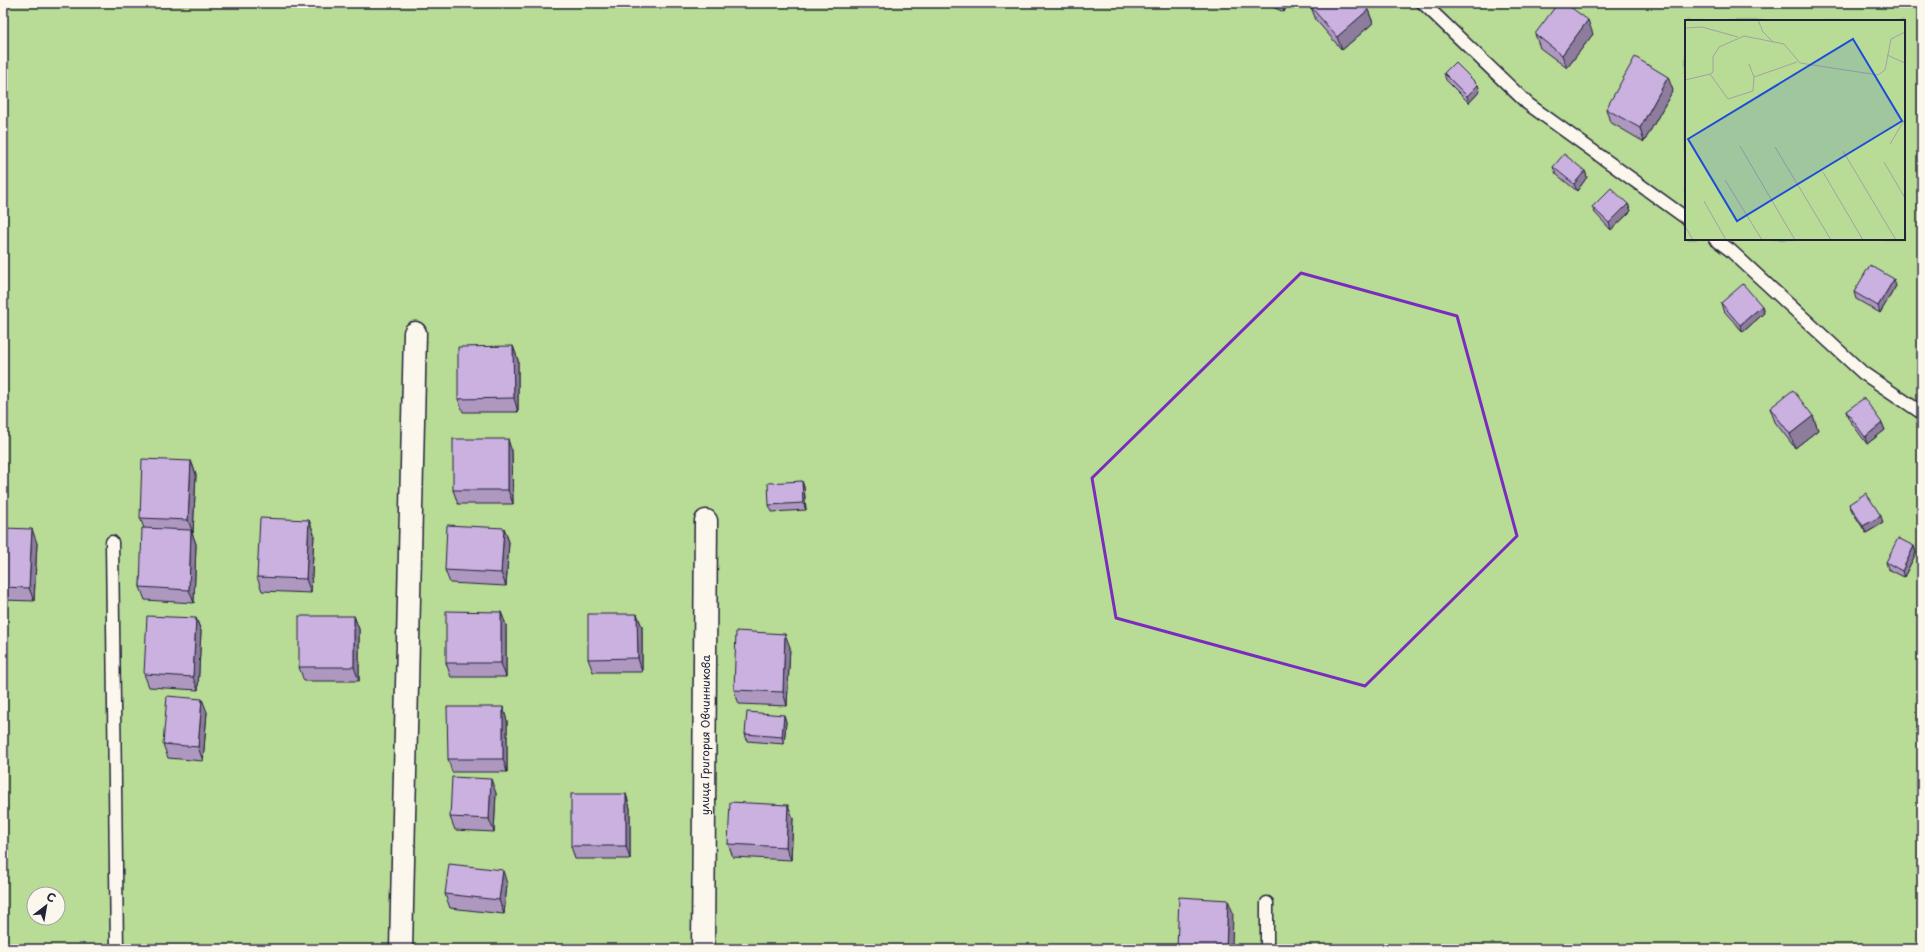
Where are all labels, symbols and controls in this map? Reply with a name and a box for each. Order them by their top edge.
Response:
inset map [1685,20,1905,240]
street label: улица Григория Овчинникова [695,655,714,815]
north arrow [26,886,66,926]
text: С [43,888,59,906]

